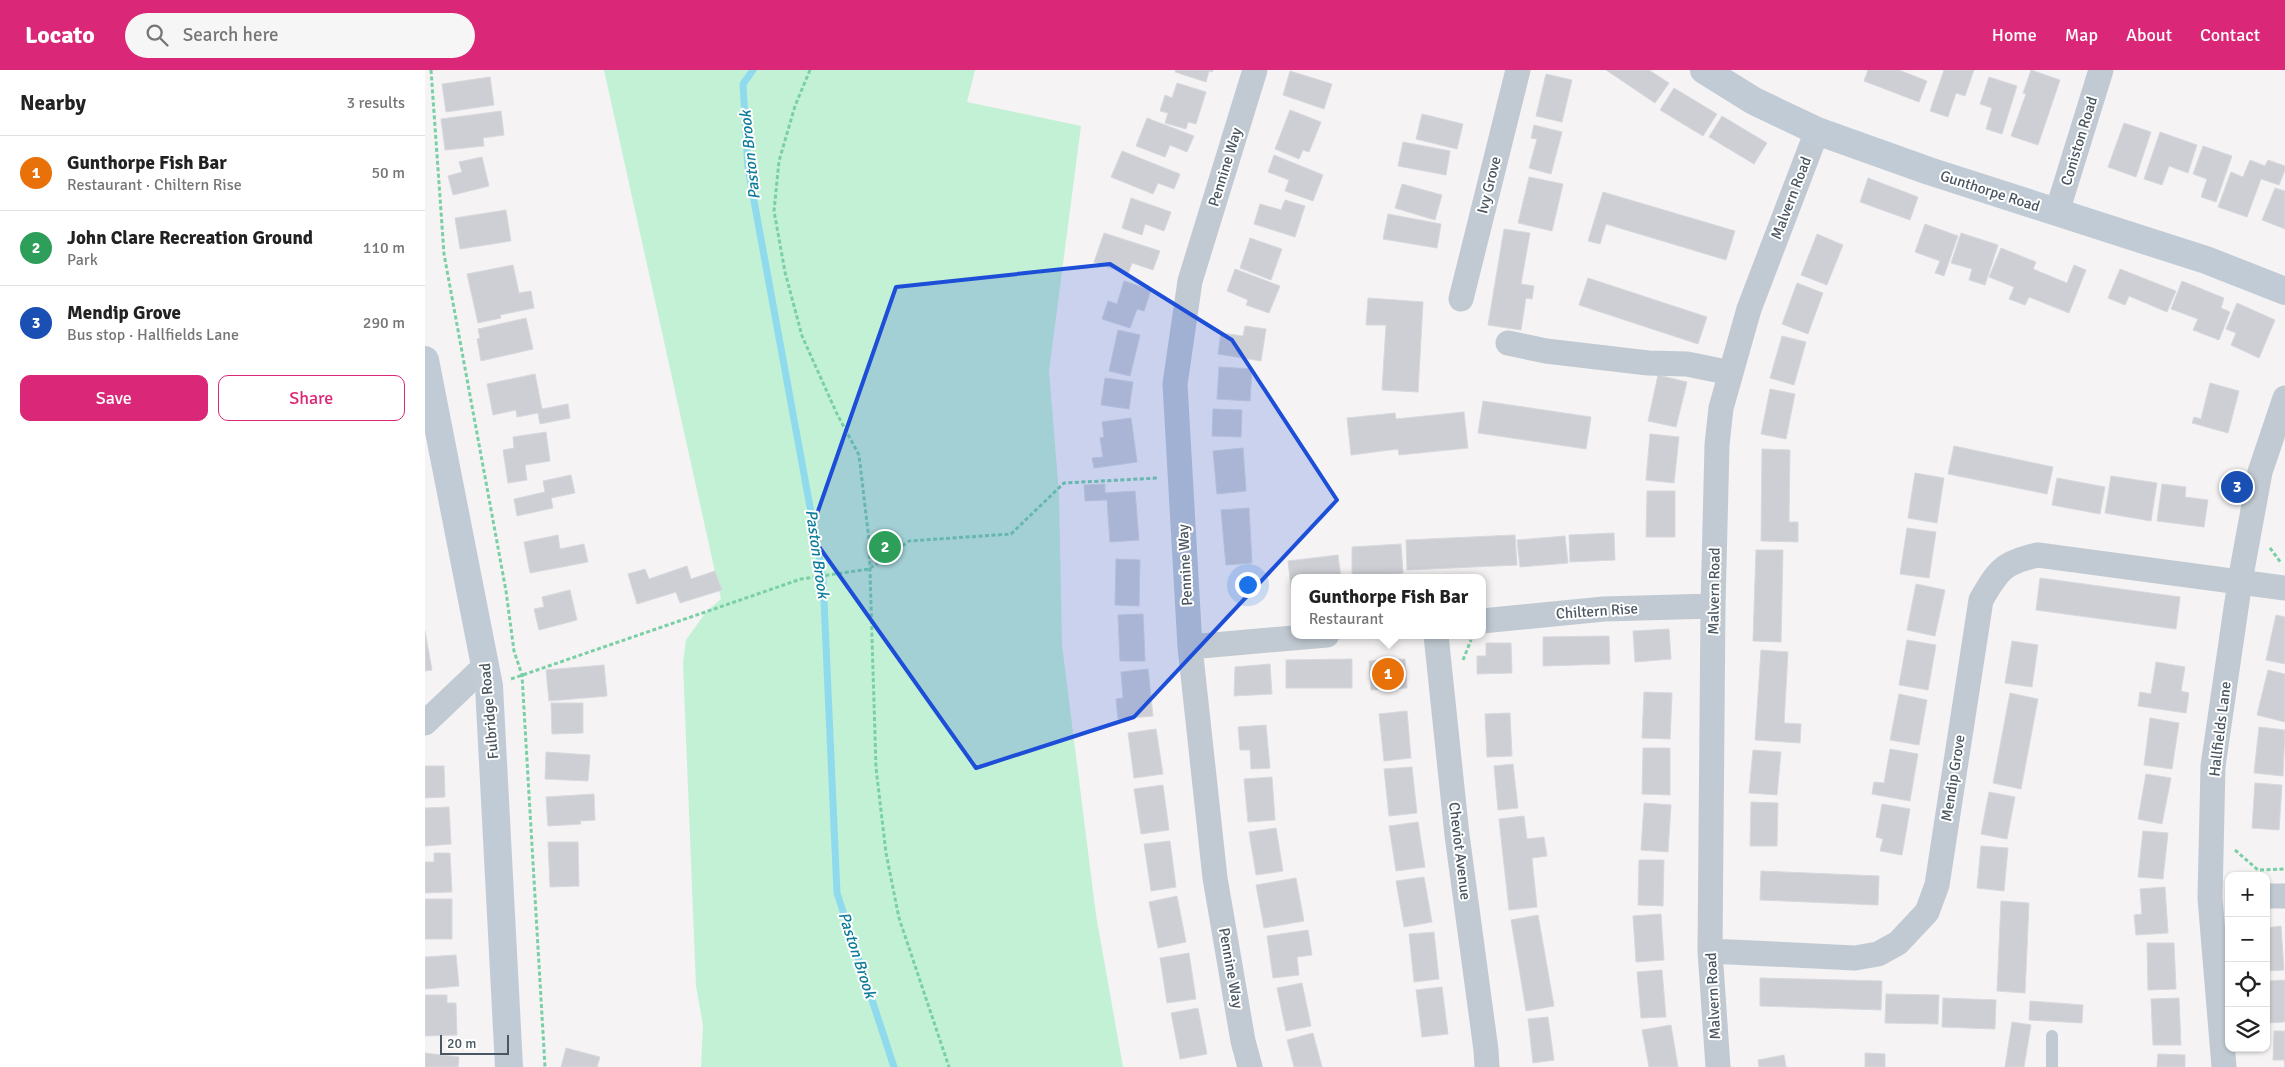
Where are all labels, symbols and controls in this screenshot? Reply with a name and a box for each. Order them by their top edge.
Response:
search box [125,13,475,58]
text: Locato [25,20,95,50]
icon: search [143,21,171,49]
text: Search here [183,23,279,47]
text: Home [1992,24,2037,46]
text: Map [2065,24,2098,46]
text: About [2126,24,2172,46]
text: Contact [2200,24,2260,46]
text: Nearby [20,90,86,116]
text: 3 results [346,93,405,113]
street label: Coniston Road [2057,94,2101,188]
water label: Paston Brook [735,107,765,201]
street label: Pennine Way [1204,125,1246,209]
text: Gunthorpe Fish Bar [67,151,227,175]
street label: Malvern Road [1767,154,1815,242]
street label: Ivy Grove [1473,155,1505,215]
text: 1 [32,163,40,183]
text: 50 m [371,163,405,183]
street label: Gunthorpe Road [1938,166,2042,216]
text: Restaurant · Chiltern Rise [67,175,242,195]
text: John Clare Recreation Ground [67,226,313,250]
text: 2 [32,238,40,258]
text: 110 m [363,238,405,258]
text: Park [67,250,98,270]
text: Mendip Grove [67,301,181,325]
text: 3 [32,313,40,333]
text: 290 m [363,313,405,333]
text: Bus stop · Hallfields Lane [67,325,239,345]
button: Save [20,375,208,421]
button: Share [218,375,405,421]
pin: 3 [2221,468,2253,506]
water label: Paston Brook [801,508,833,602]
street label: Pennine Way [1174,524,1196,606]
pin: 2 [869,528,901,566]
street label: Malvern Road [1704,547,1724,635]
your location [1235,572,1261,598]
popup [1291,574,1486,639]
text: Gunthorpe Fish Bar [1309,585,1468,609]
street label: Chiltern Rise [1555,599,1639,623]
text: Restaurant [1309,609,1384,629]
pin: 1 [1372,655,1404,693]
street label: Fulbridge Road [476,662,502,760]
street label: Hallfields Lane [2205,680,2235,778]
street label: Mendip Grove [1937,733,1969,823]
street label: Cheviot Avenue [1445,801,1475,901]
map controls [2225,872,2270,1052]
button: + [2225,872,2270,917]
water label: Paston Brook [834,909,881,1003]
button: − [2225,917,2270,962]
street label: Pennine Way [1215,926,1247,1010]
street label: Malvern Road [1702,952,1724,1040]
button: locate [2225,962,2270,1007]
button: layers [2225,1007,2270,1052]
scale bar [440,1032,509,1055]
text: 20 m [447,1035,476,1052]

